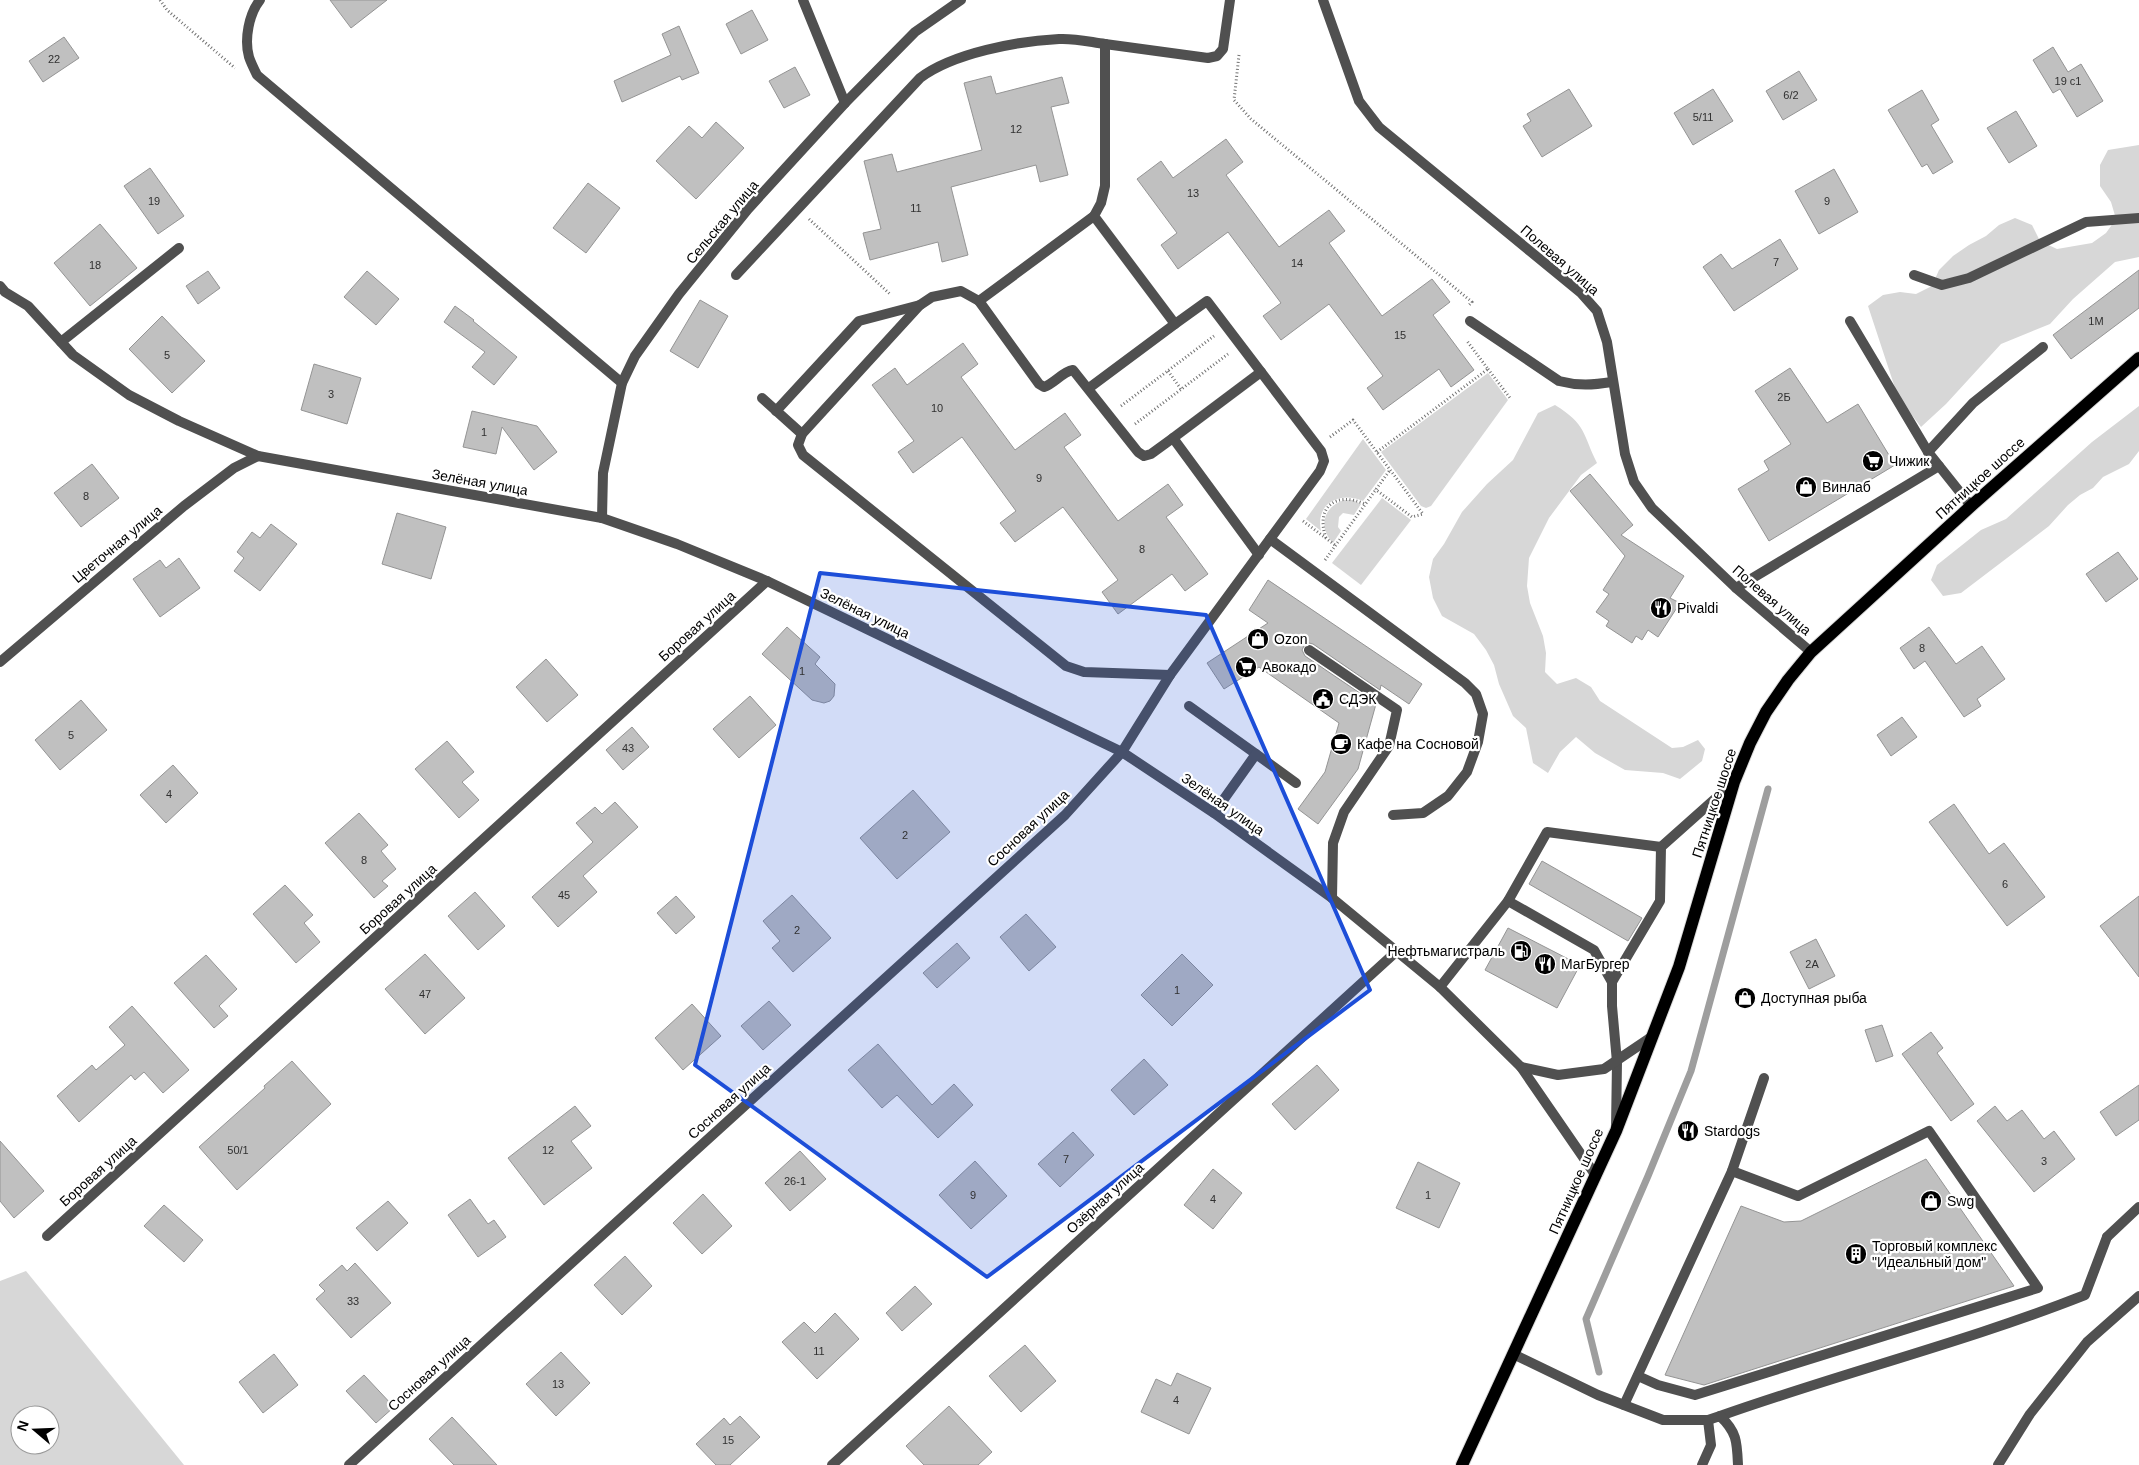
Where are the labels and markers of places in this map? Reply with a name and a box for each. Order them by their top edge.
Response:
supermarket icon: Чижик [1861,449,1885,473]
place label: Чижик [1889,453,1930,469]
shop icon: Винлаб [1794,475,1818,499]
place label: Винлаб [1822,479,1871,495]
restaurant icon: Pivaldi [1649,596,1673,620]
place label: Pivaldi [1677,600,1718,616]
shop icon: Ozon [1246,627,1270,651]
place label: Ozon [1274,631,1307,647]
supermarket icon: Авокадо [1234,655,1258,679]
place label: Авокадо [1262,659,1317,675]
public building icon: СДЭК [1311,687,1335,711]
place label: СДЭК [1339,691,1377,707]
cafe icon: Кафе на Сосновой [1329,732,1353,756]
place label: Кафе на Сосновой [1357,736,1479,752]
fuel station icon: Нефтьмагистраль [1509,939,1533,963]
place label: Нефтьмагистраль [1387,943,1505,959]
restaurant icon: МагБургер [1533,952,1557,976]
place label: МагБургер [1561,956,1630,972]
shop icon: Доступная рыба [1733,986,1757,1010]
place label: Доступная рыба [1761,990,1867,1006]
restaurant icon: Stardogs [1676,1119,1700,1143]
place label: Stardogs [1704,1123,1760,1139]
shop icon: Swg [1919,1189,1943,1213]
place label: Swg [1947,1193,1974,1209]
place label: Торговый комплекс "Идеальный дом" [1872,1238,1997,1270]
building icon: Торговый комплекс "Идеальный дом" [1844,1242,1868,1266]

